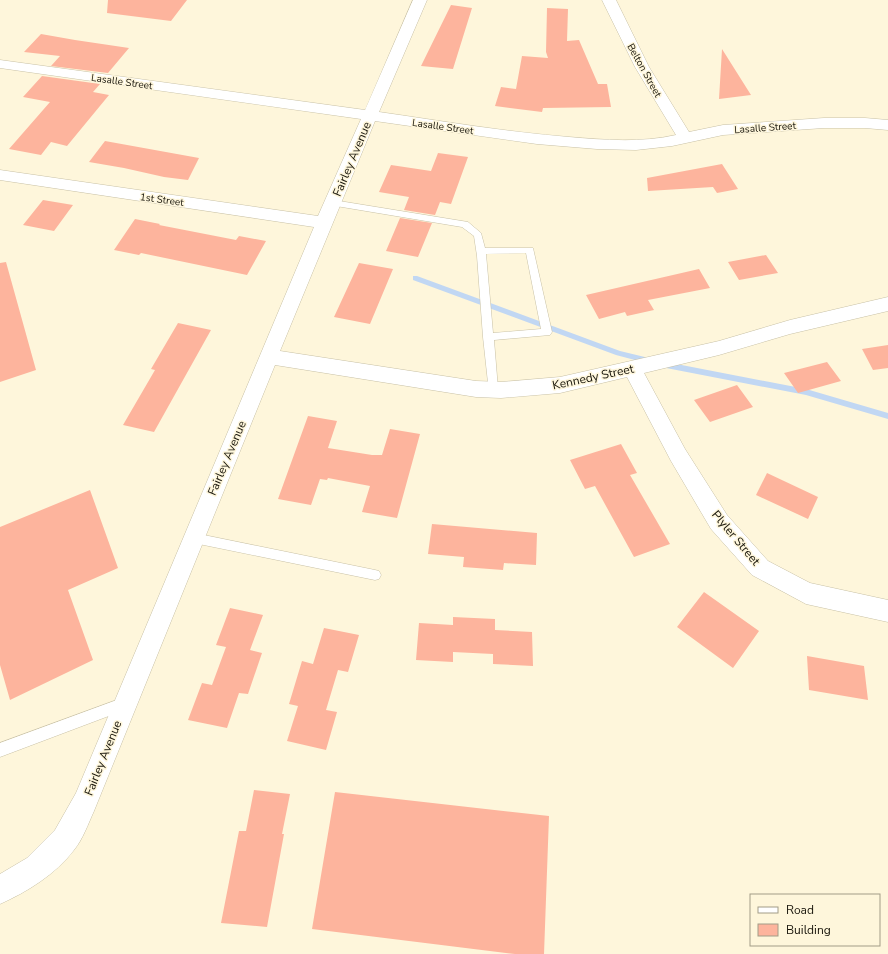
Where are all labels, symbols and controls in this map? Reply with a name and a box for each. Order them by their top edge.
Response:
street label: Belton Street [624,41,665,100]
street label: Lasalle Street [90,71,154,93]
street label: Lasalle Street [411,116,475,138]
street label: Fairley Avenue [329,119,375,199]
street label: Lasalle Street [734,119,797,137]
street label: 1st Street [139,190,185,210]
street label: Kennedy Street [551,360,636,393]
street label: Fairley Avenue [204,418,250,498]
street label: Plyler Street [708,507,764,569]
street label: Fairley Avenue [81,718,125,798]
legend [750,894,880,946]
text: Road [786,902,814,918]
text: Building [786,922,831,938]

